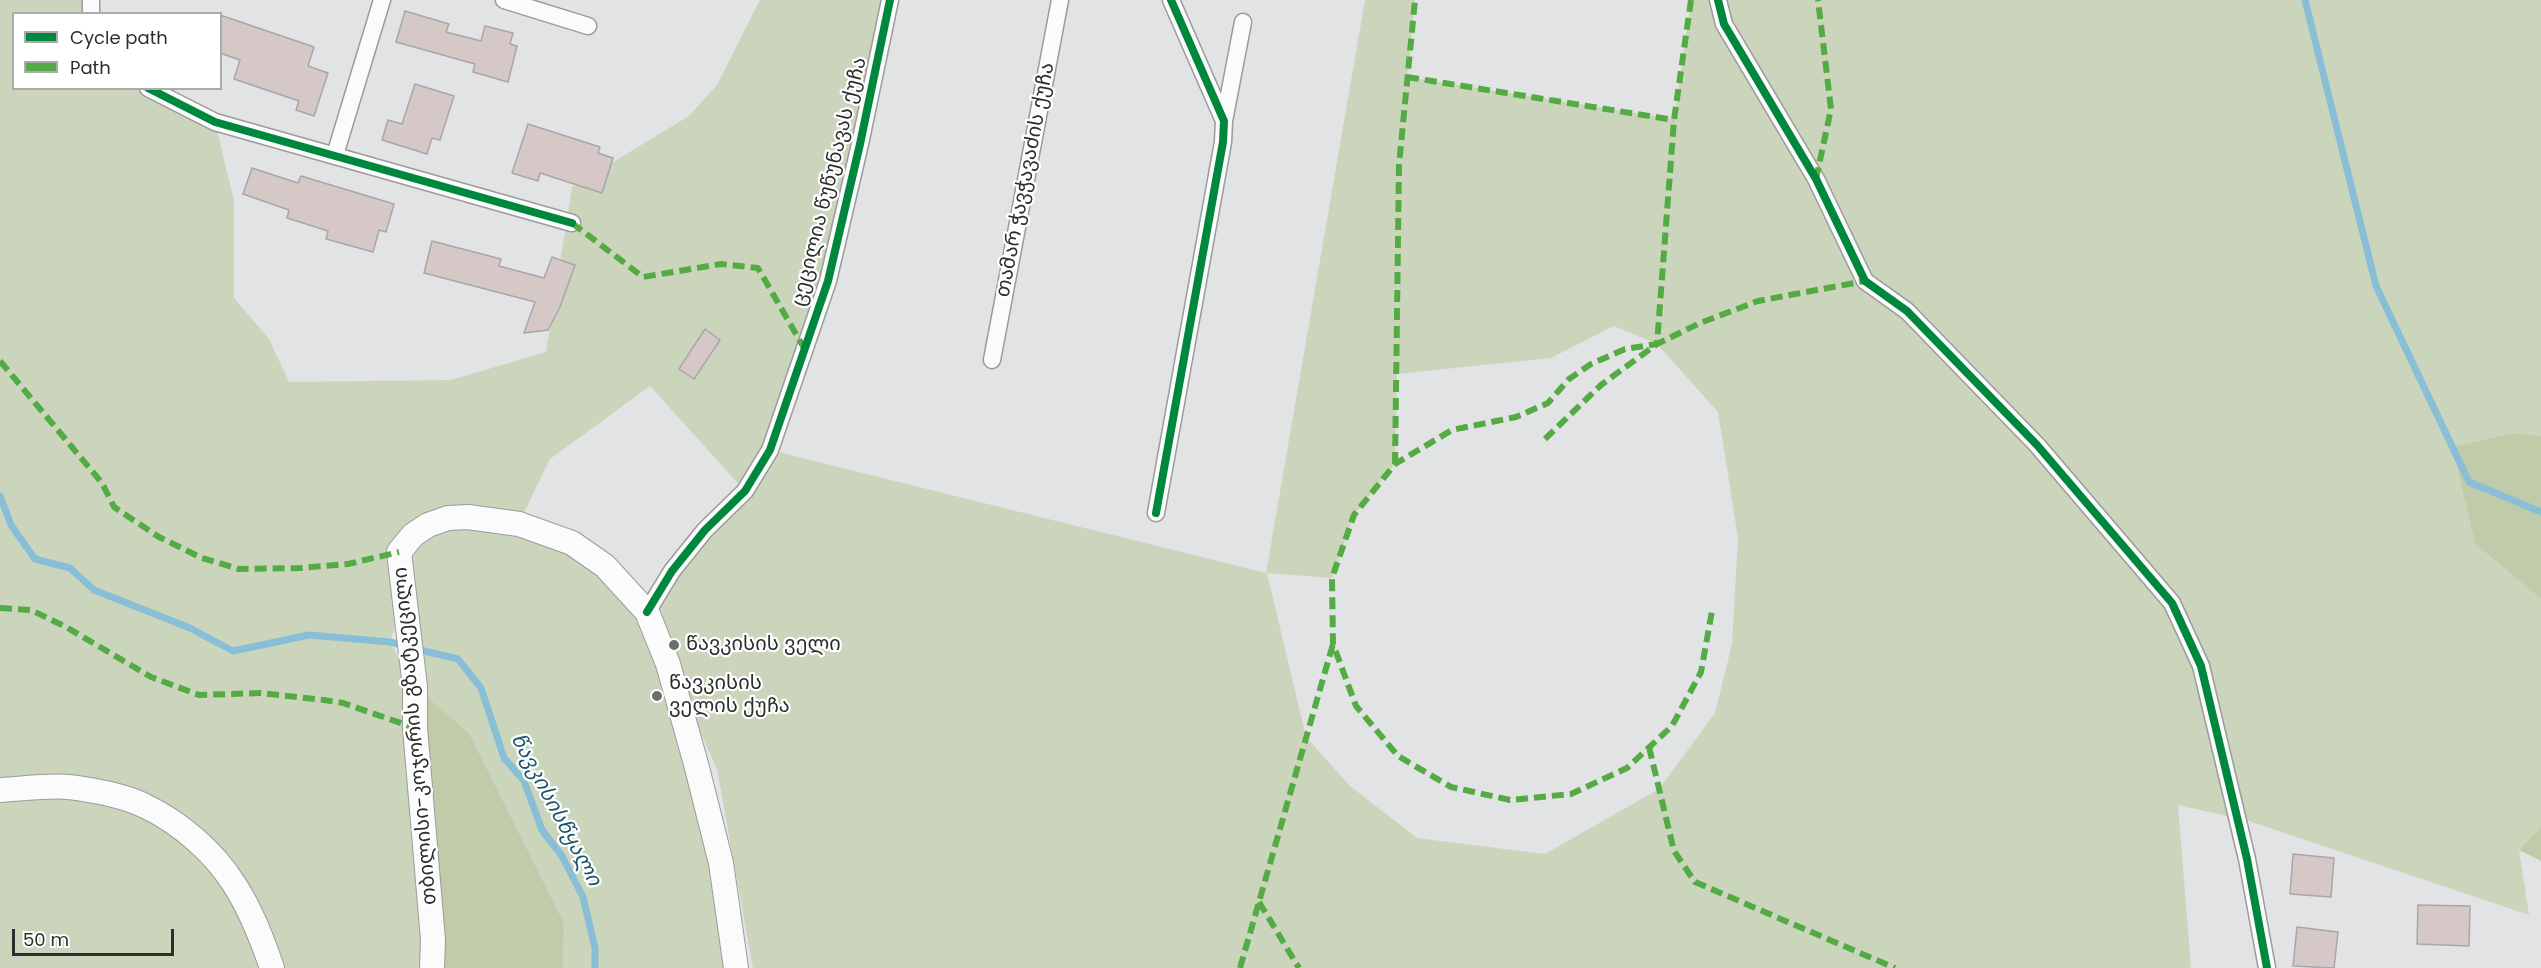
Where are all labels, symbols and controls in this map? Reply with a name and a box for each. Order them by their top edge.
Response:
legend [12,12,222,90]
text: Cycle path [70,25,168,50]
text: Path [70,55,111,80]
street label: ცეცილია წუწუნავას ქუჩა [787,55,873,309]
street label: თამარ ჭავჭავაძის ქუჩა [991,61,1061,299]
street label: თბილისი-კოჯორის გზატკეცილი [389,566,443,906]
place label: წავკისის ველი [686,633,841,657]
marker: წავკისის ველი [667,638,681,652]
place label: წავკისის ველის ქუჩა [669,672,790,719]
marker: წავკისის ველის ქუჩა [650,689,664,703]
water label: წავკისისწყალი [504,729,606,891]
scale bar [15,917,177,955]
text: 50 m [23,927,69,952]

